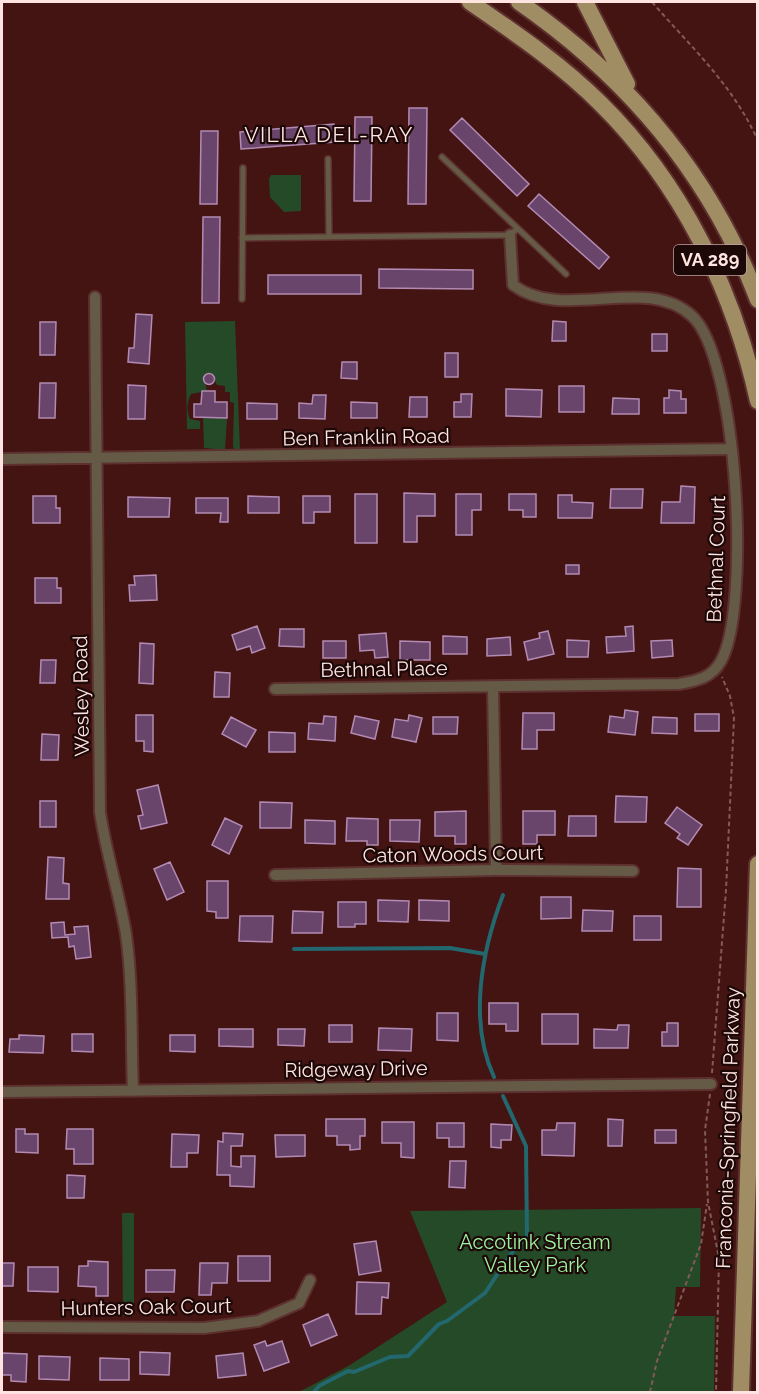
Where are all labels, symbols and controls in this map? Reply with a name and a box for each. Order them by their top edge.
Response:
district label: VILLA DEL-RAY [244,122,414,147]
road number: VA 289 [674,245,746,275]
street label: Ben Franklin Road [282,424,450,450]
street label: Bethnal Court [702,495,730,623]
street label: Wesley Road [68,635,94,757]
street label: Bethnal Place [320,656,448,682]
street label: Caton Woods Court [362,840,544,868]
street label: Franconia-Springfield Parkway [711,987,745,1269]
street label: Ridgeway Drive [284,1056,428,1082]
park label: Accotink Stream Valley Park [459,1230,611,1277]
street label: Hunters Oak Court [60,1294,232,1320]

